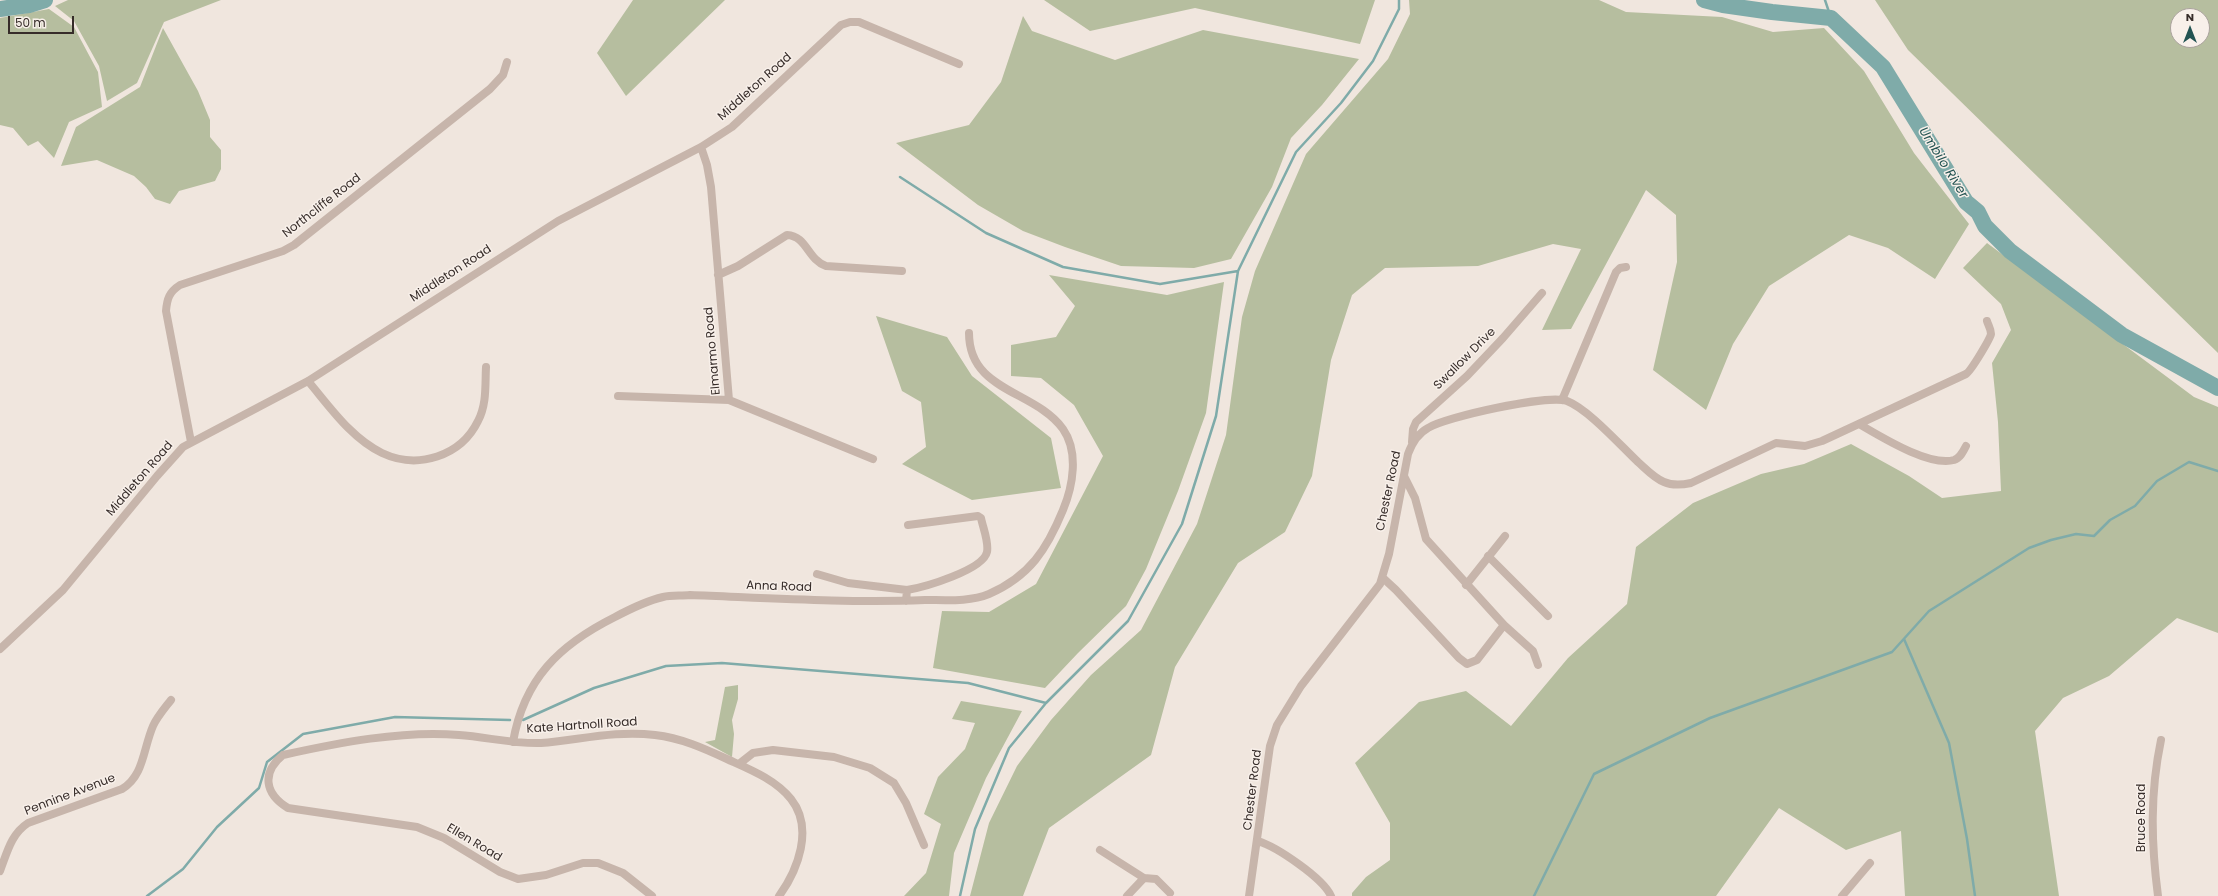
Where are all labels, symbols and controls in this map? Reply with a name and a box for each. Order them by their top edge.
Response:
scale bar [10,8,76,34]
north arrow [2170,8,2210,48]
text: N [2186,9,2194,25]
text: 50 m [15,14,46,31]
street label: Middleton Road [715,50,795,124]
water label: Umbilo River [1915,125,1971,201]
street label: Northcliffe Road [280,171,364,241]
street label: Middleton Road [408,242,494,306]
street label: Elmarmo Road [702,306,724,396]
street label: Swallow Drive [1431,325,1499,393]
street label: Middleton Road [104,439,176,519]
street label: Chester Road [1374,450,1404,532]
street label: Anna Road [746,579,812,595]
street label: Kate Hartnoll Road [526,715,638,737]
street label: Chester Road [1241,749,1265,831]
street label: Pennine Avenue [23,771,117,819]
street label: Bruce Road [2135,784,2149,852]
street label: Ellen Road [444,821,504,865]

